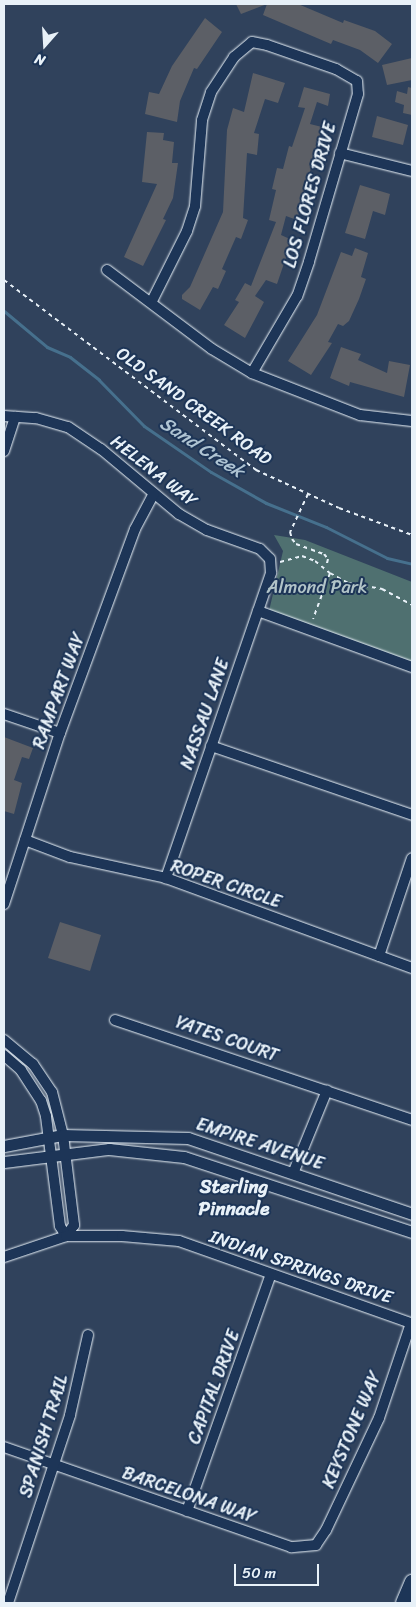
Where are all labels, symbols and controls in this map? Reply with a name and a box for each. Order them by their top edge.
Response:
north arrow [20,20,70,70]
text: N [31,46,49,73]
street label: LOS FLORES DRIVE [279,119,341,271]
street label: OLD SAND CREEK ROAD [111,342,277,470]
water label: Sand Creek [156,411,248,483]
street label: HELENA WAY [106,430,202,512]
park label: Almond Park [267,576,367,598]
street label: RAMPART WAY [28,631,90,751]
street label: NASSAU LANE [176,656,234,772]
street label: ROPER CIRCLE [167,855,285,913]
street label: YATES COURT [173,1011,281,1067]
street label: EMPIRE AVENUE [194,1113,326,1175]
district label: Sterling Pinnacle [199,1176,269,1220]
street label: INDIAN SPRINGS DRIVE [207,1226,395,1308]
street label: CAPITAL DRIVE [183,1327,245,1447]
street label: KEYSTONE WAY [318,1369,386,1491]
street label: SPANISH TRAIL [15,1372,73,1500]
street label: BARCELONA WAY [120,1462,258,1528]
scale bar [236,1554,321,1586]
text: 50 m [242,1560,276,1586]

